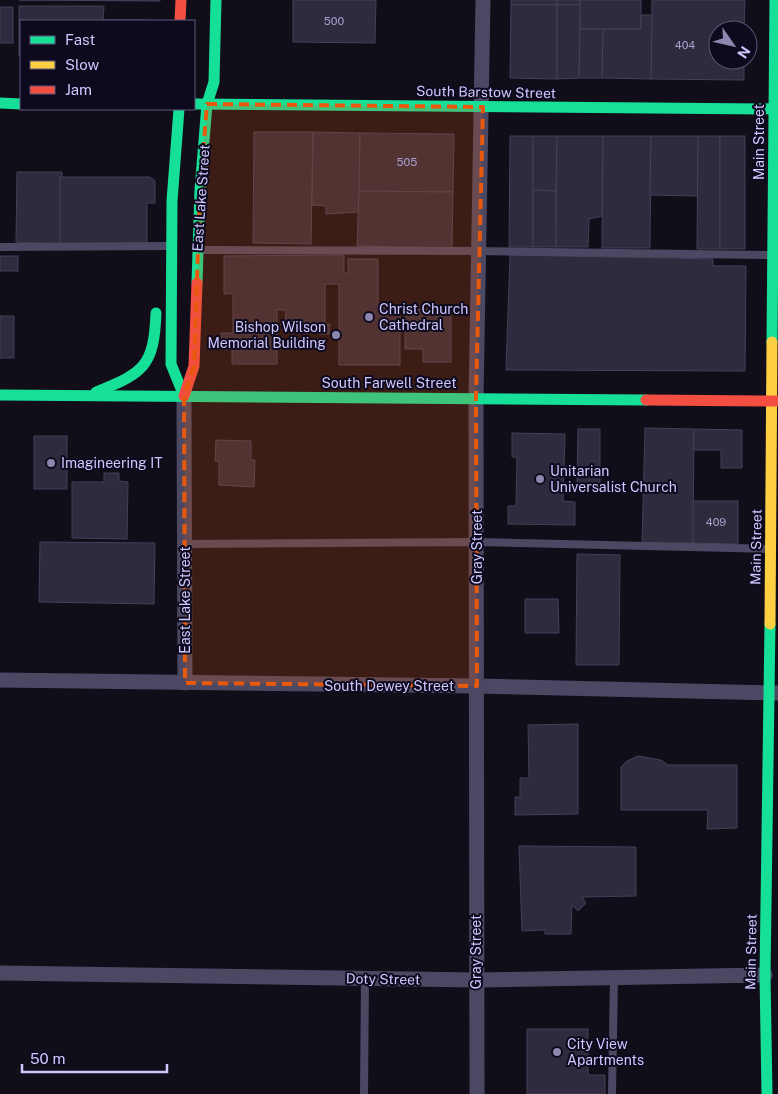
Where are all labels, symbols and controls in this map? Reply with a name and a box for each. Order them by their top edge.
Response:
house number: 500 [324,15,344,27]
legend [20,20,195,110]
north arrow [708,20,758,70]
text: Fast [65,31,95,48]
house number: 404 [675,39,695,51]
text: N [734,43,753,61]
text: Slow [65,56,100,73]
text: Jam [65,81,92,98]
street label: South Barstow Street [416,83,556,101]
street label: Main Street [751,104,767,180]
street label: East Lake Street [189,144,213,252]
house number: 505 [397,156,417,168]
place label: Christ Church Cathedral [379,301,468,333]
marker: Christ Church Cathedral [363,311,375,323]
place label: Bishop Wilson Memorial Building [208,319,326,351]
marker: Bishop Wilson Memorial Building [330,329,342,341]
street label: South Farwell Street [321,375,457,391]
place label: Imagineering IT [61,455,163,471]
marker: Imagineering IT [45,457,57,469]
place label: Unitarian Universalist Church [550,463,677,495]
marker: Unitarian Universalist Church [534,473,546,485]
street label: Main Street [747,509,765,585]
street label: Gray Street [469,510,485,584]
house number: 409 [706,516,726,528]
street label: East Lake Street [177,546,193,654]
street label: South Dewey Street [324,678,454,694]
street label: Main Street [742,914,760,990]
street label: Gray Street [468,915,484,989]
street label: Doty Street [346,970,420,988]
place label: City View Apartments [567,1036,644,1068]
scale bar [22,1042,168,1074]
marker: City View Apartments [551,1046,563,1058]
text: 50 m [30,1050,65,1067]

